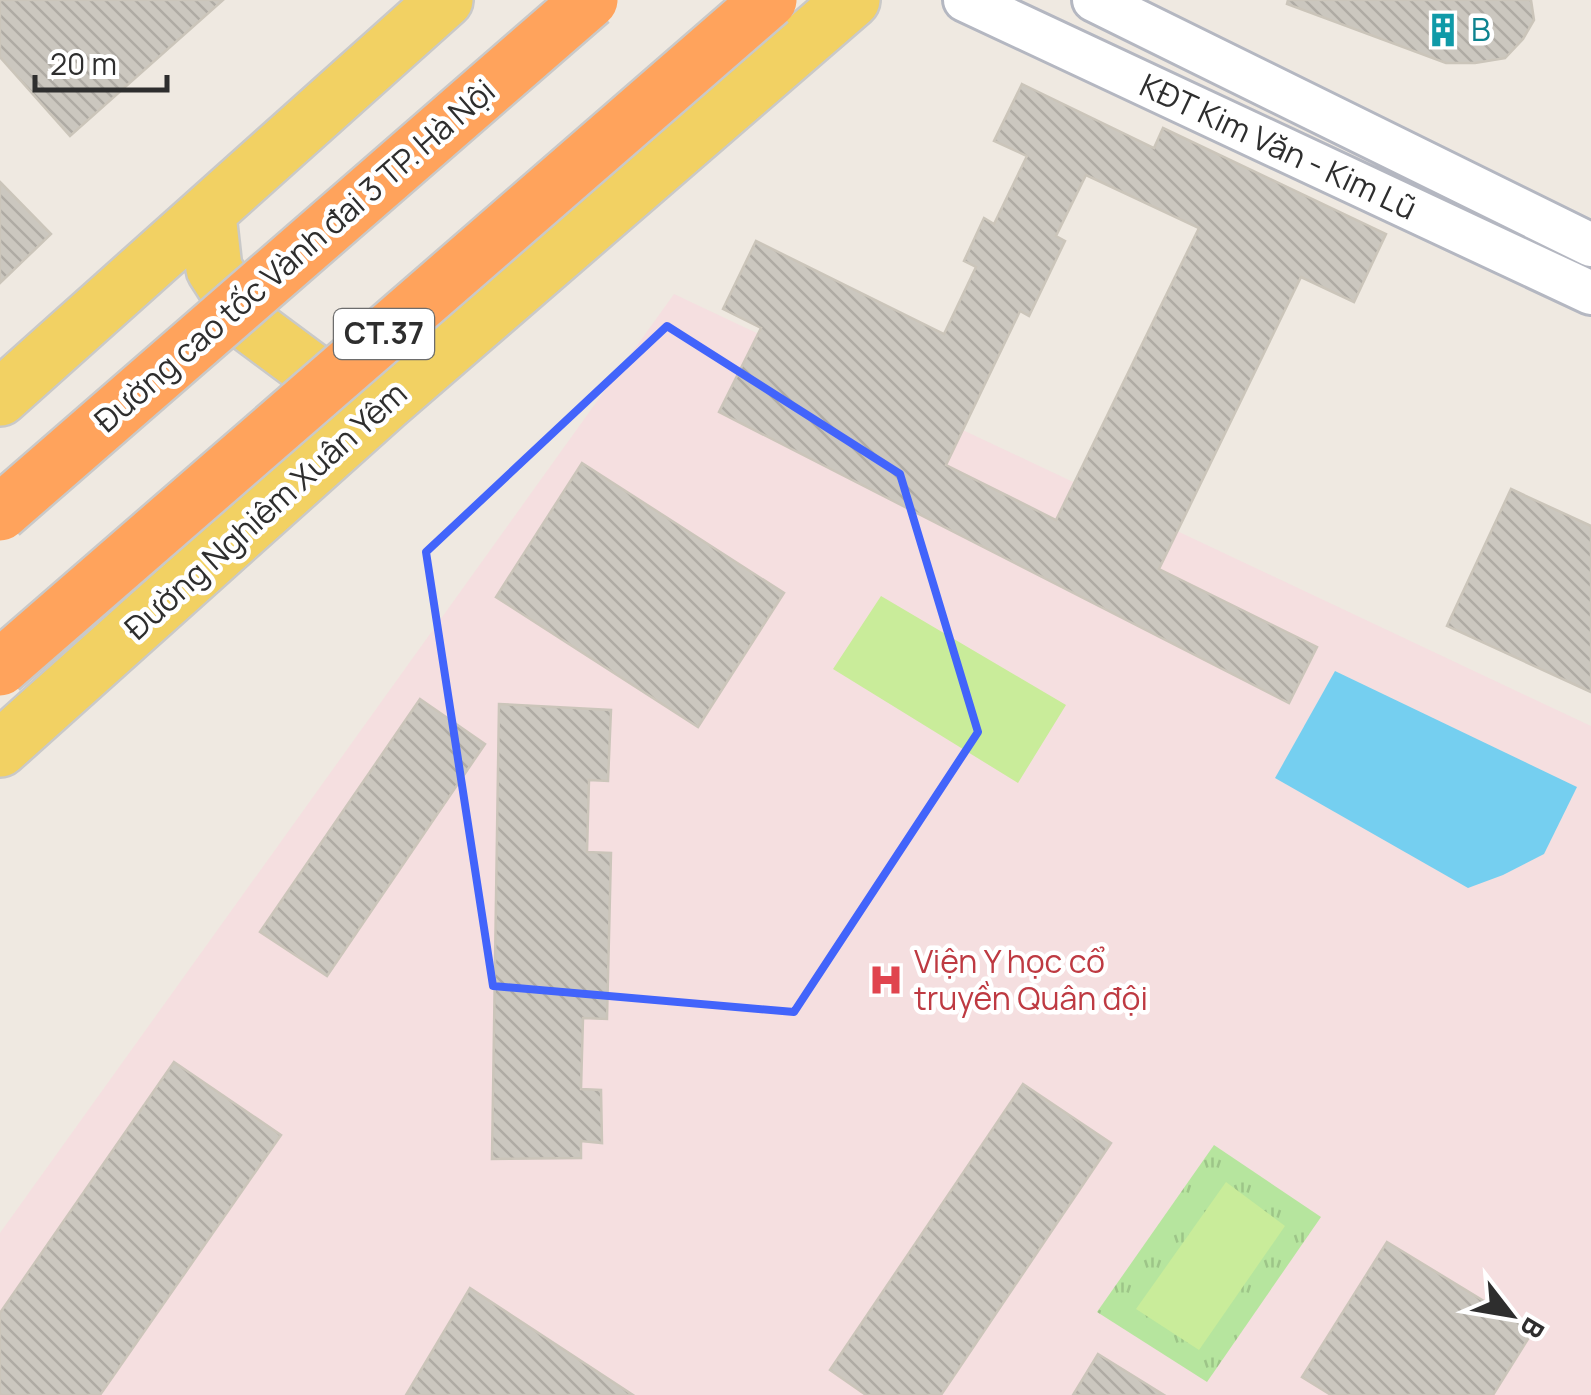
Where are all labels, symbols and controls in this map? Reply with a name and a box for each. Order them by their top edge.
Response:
place label: B [1471,7,1491,51]
building icon: B [1424,11,1462,49]
scale bar [35,30,168,92]
text: 20 m [50,43,117,84]
street label: KĐT Kim Văn - Kim Lũ [1133,63,1424,230]
street label: Đường cao tốc Vành đai 3 TP. Hà Nội [85,69,504,441]
road number: CT.37 [334,309,434,359]
street label: Đường Nghiêm Xuân Yêm [115,372,416,649]
place label: Viện Y học cổ truyền Quân đội [914,939,1148,1020]
hospital icon: Viện Y học cổ truyền Quân đội [867,961,905,999]
north arrow [1461,1265,1561,1365]
text: B [1512,1311,1554,1346]

